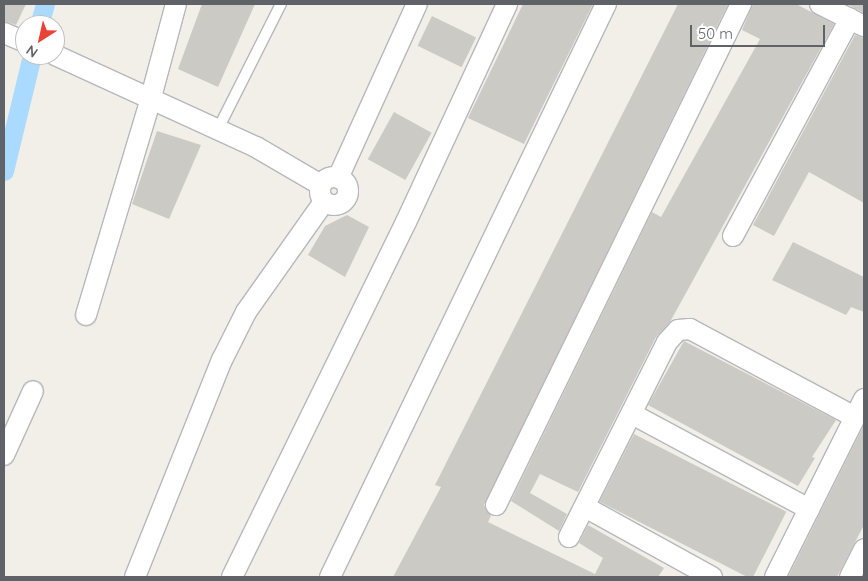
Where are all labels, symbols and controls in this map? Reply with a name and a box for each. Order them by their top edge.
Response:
north arrow [15,15,65,65]
scale bar [693,15,828,47]
text: 50 m [698,24,733,43]
text: N [23,41,41,62]

